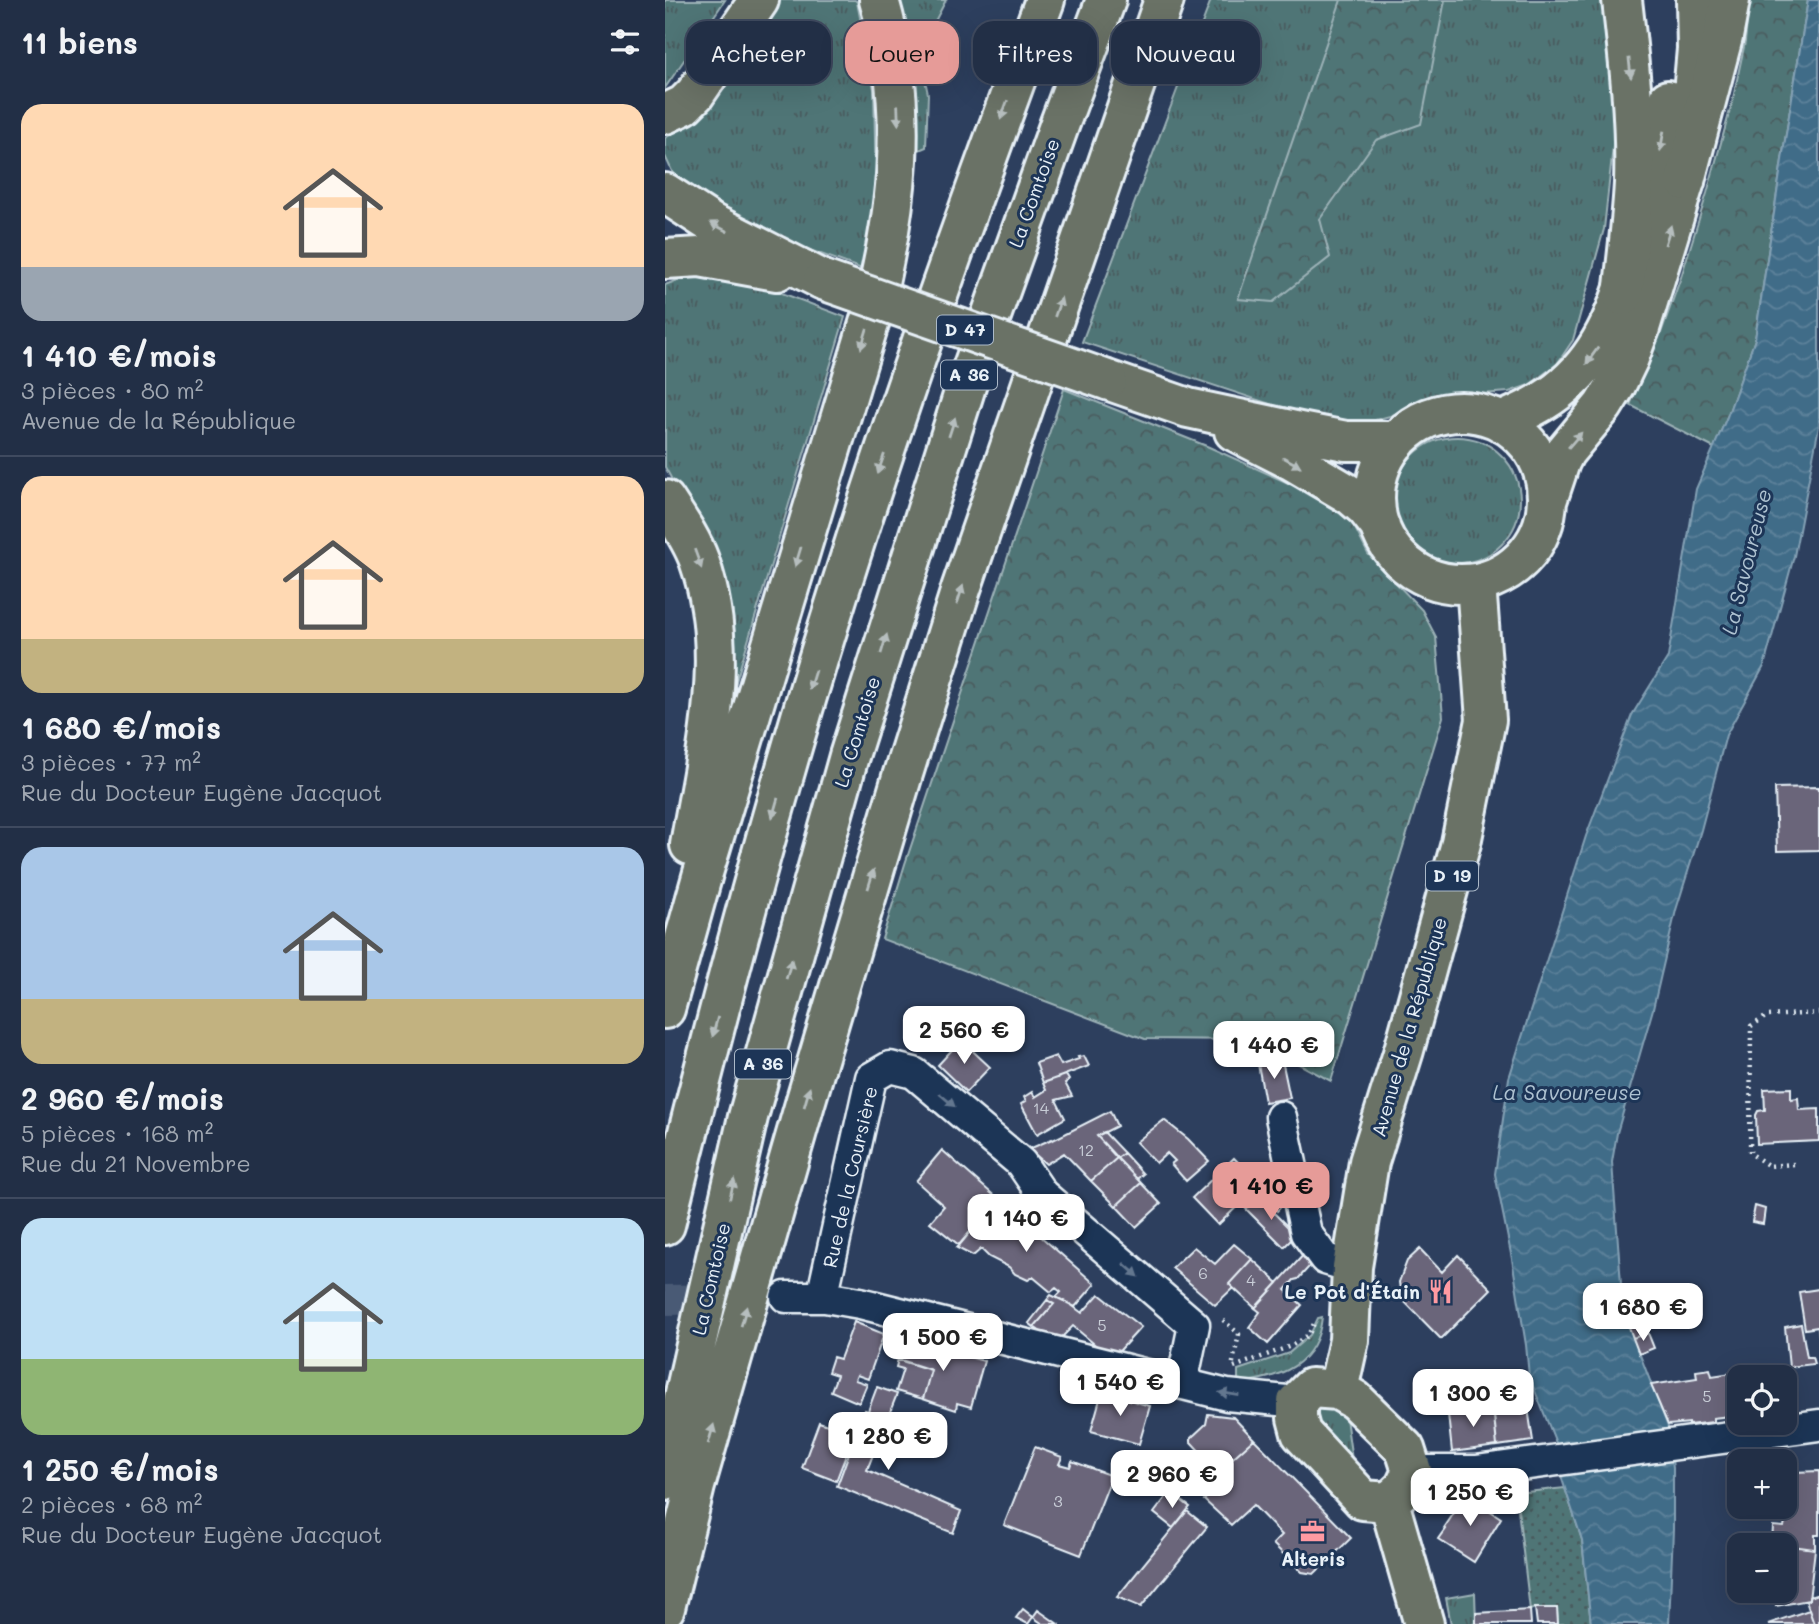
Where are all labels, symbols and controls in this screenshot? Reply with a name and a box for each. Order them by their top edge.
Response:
chip: Acheter [686,21,831,84]
chip: Louer [845,21,959,84]
chip: Filtres [973,21,1097,84]
chip: Nouveau [1111,21,1260,84]
text: 11 biens [21,22,138,62]
icon: filters [606,23,644,61]
one-way arrow [1625,57,1636,79]
one-way arrow [999,99,1010,120]
one-way arrow [892,105,903,127]
one-way arrow [1656,130,1667,152]
street label: La Comtoise [1002,135,1065,251]
icon: home [270,150,396,276]
one-way arrow [709,221,728,233]
one-way arrow [1664,224,1674,245]
one-way arrow [1053,296,1064,317]
road number: D 47 [937,316,993,344]
one-way arrow [859,329,869,350]
text: 1 410 €/mois [21,335,217,375]
one-way arrow [1585,347,1599,365]
road number: A 36 [941,360,997,390]
text: 3 pièces · 80 m² [21,375,203,405]
text: Avenue de la République [21,405,296,435]
one-way arrow [948,416,958,437]
one-way arrow [1567,431,1583,449]
one-way arrow [875,453,886,474]
one-way arrow [1283,456,1302,468]
water label: La Savoureuse [1714,486,1777,637]
icon: home [270,522,396,648]
one-way arrow [793,547,803,568]
one-way arrow [692,549,703,570]
one-way arrow [955,585,965,606]
one-way arrow [879,633,890,654]
one-way arrow [806,670,817,691]
street label: La Comtoise [828,674,885,790]
text: 1 680 €/mois [21,707,221,747]
text: 3 pièces · 77 m² [21,747,201,777]
text: Rue du Docteur Eugène Jacquot [21,777,383,807]
one-way arrow [769,797,779,818]
road number: D 19 [1426,862,1478,890]
one-way arrow [867,869,877,890]
icon: home [270,893,396,1019]
street label: Avenue de la République [1365,914,1452,1140]
one-way arrow [785,958,795,979]
pin: 2 560 € [899,1006,1029,1066]
text: 2 560 € [919,1014,1009,1044]
one-way arrow [709,1017,719,1038]
pin: 1 440 € [1209,1021,1339,1081]
text: 1 440 € [1229,1029,1319,1059]
road number: A 36 [735,1050,791,1078]
text: 2 960 €/mois [21,1078,224,1118]
water label: La Savoureuse [1492,1078,1642,1105]
street label: Rue de la Coursière [816,1084,883,1270]
one-way arrow [802,1087,812,1108]
one-way arrow [938,1092,955,1107]
house number: 14 [1033,1097,1050,1118]
text: 5 pièces · 168 m² [21,1118,213,1148]
house number: 12 [1078,1139,1094,1160]
text: Rue du 21 Novembre [21,1148,251,1178]
pin: 1 410 € [1206,1162,1336,1222]
text: 1 410 € [1229,1170,1313,1200]
one-way arrow [726,1178,737,1200]
pin: 1 140 € [961,1194,1091,1254]
text: 1 140 € [984,1202,1068,1232]
street label: La Comtoise [685,1220,736,1337]
one-way arrow [1122,1262,1140,1278]
house number: 6 [1198,1262,1208,1283]
icon: home [270,1264,396,1390]
house number: 4 [1246,1269,1256,1290]
restaurant icon: Le Pot d'Étain [1426,1278,1454,1306]
place label: Le Pot d'Étain [1284,1279,1420,1304]
pin: 1 680 € [1578,1284,1708,1343]
text: 1 680 € [1599,1291,1687,1321]
one-way arrow [740,1305,750,1326]
pin: 1 500 € [878,1314,1008,1373]
house number: 5 [1097,1314,1107,1335]
text: 1 500 € [899,1321,987,1351]
pin: 1 540 € [1055,1358,1185,1418]
map controls [1727,1365,1797,1603]
button: locate [1727,1365,1797,1435]
text: 1 540 € [1076,1366,1164,1396]
pin: 1 300 € [1408,1370,1538,1429]
text: 1 300 € [1429,1377,1517,1407]
house number: 5 [1702,1385,1712,1406]
one-way arrow [1218,1388,1240,1399]
pin: 1 280 € [823,1412,953,1472]
text: 1 280 € [844,1420,932,1450]
one-way arrow [706,1423,716,1444]
text: 1 250 €/mois [21,1449,219,1489]
button: + [1727,1449,1797,1519]
pin: 2 960 € [1107,1450,1237,1510]
text: 2 960 € [1127,1458,1217,1488]
pin: 1 250 € [1405,1468,1535,1528]
text: 1 250 € [1427,1476,1513,1506]
text: 2 pièces · 68 m² [21,1489,203,1519]
house number: 3 [1053,1490,1063,1511]
office icon: Alteris [1299,1517,1327,1545]
text: Rue du Docteur Eugène Jacquot [21,1519,383,1549]
button: − [1727,1533,1797,1603]
place label: Alteris [1281,1546,1345,1571]

